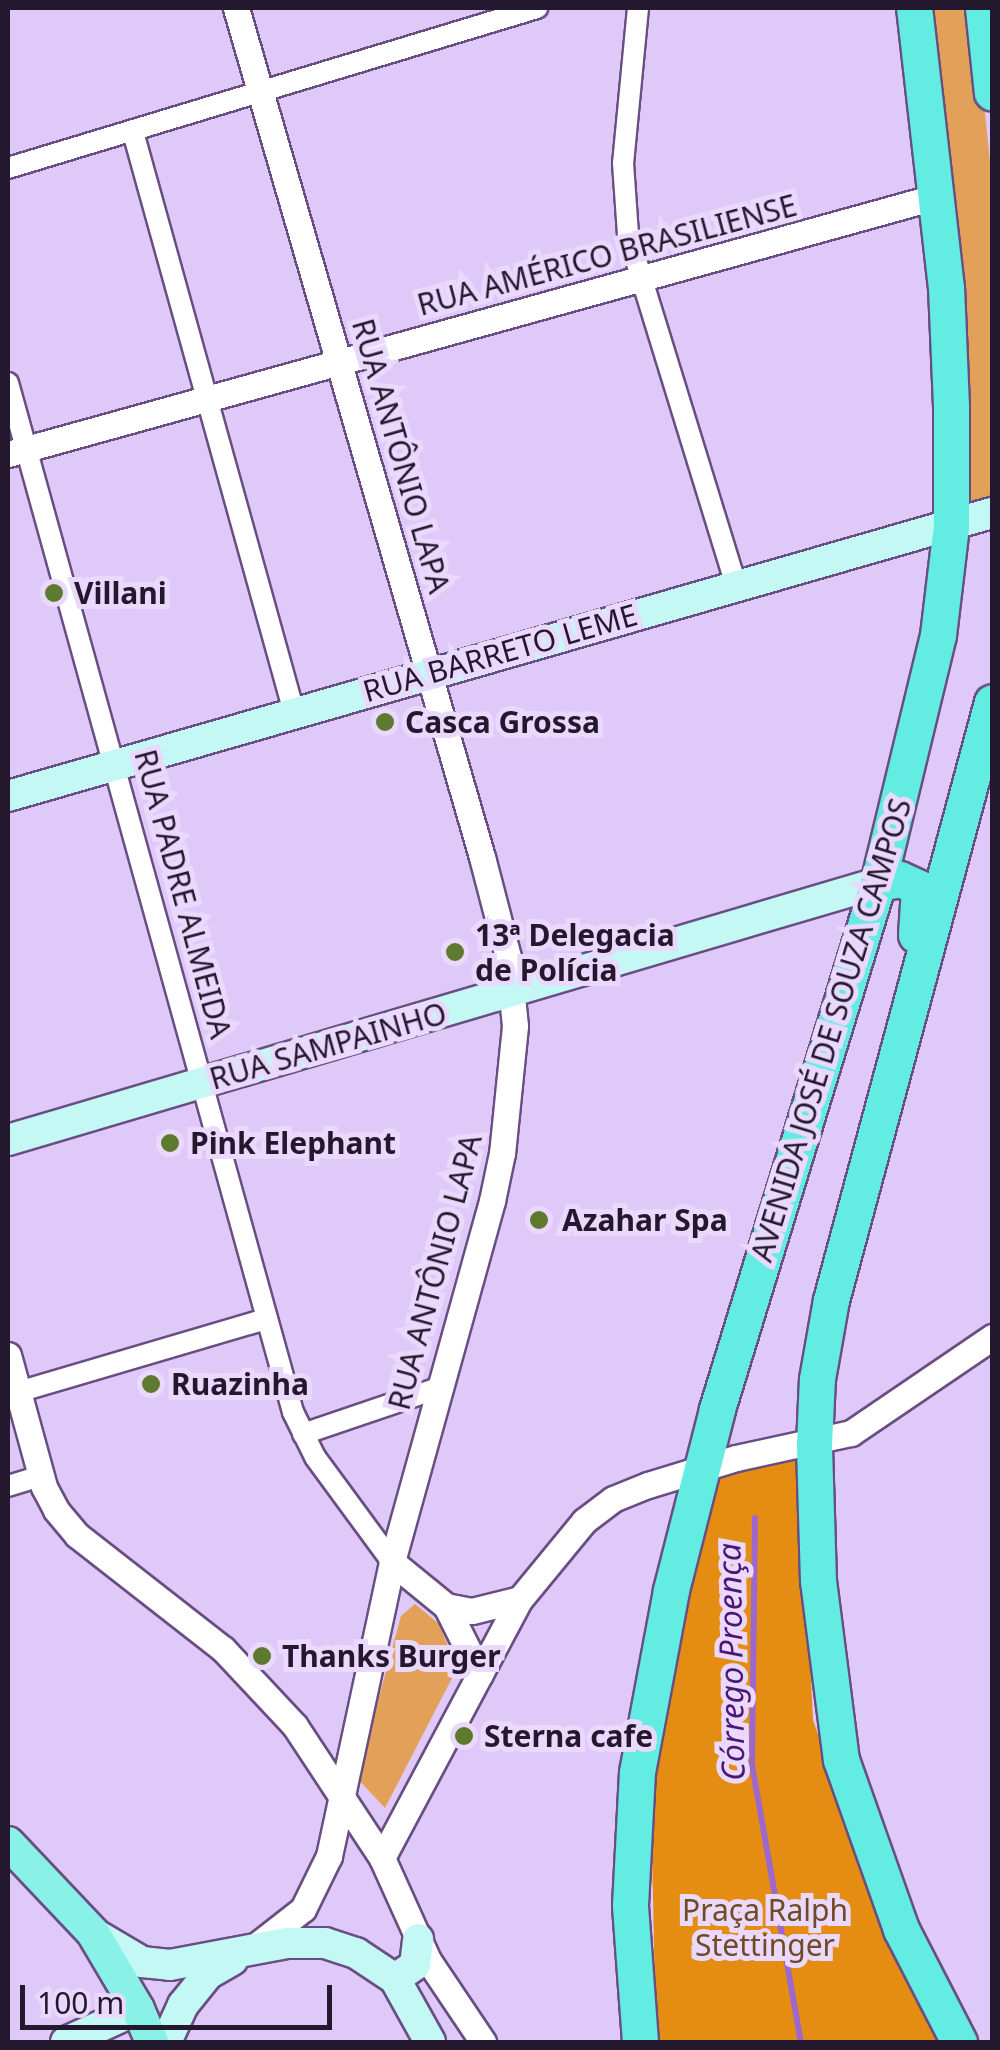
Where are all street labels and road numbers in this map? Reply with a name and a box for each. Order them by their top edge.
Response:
street label: RUA AMÉRICO BRASILIENSE [413,187,801,323]
street label: RUA ANTÔNIO LAPA [345,315,457,597]
street label: RUA BARRETO LEME [359,597,641,709]
street label: RUA PADRE ALMEIDA [127,746,239,1042]
street label: AVENIDA JOSÉ DE SOUZA CAMPOS [743,794,919,1266]
street label: RUA SAMPAINHO [205,995,451,1097]
street label: RUA ANTÔNIO LAPA [381,1130,489,1414]

